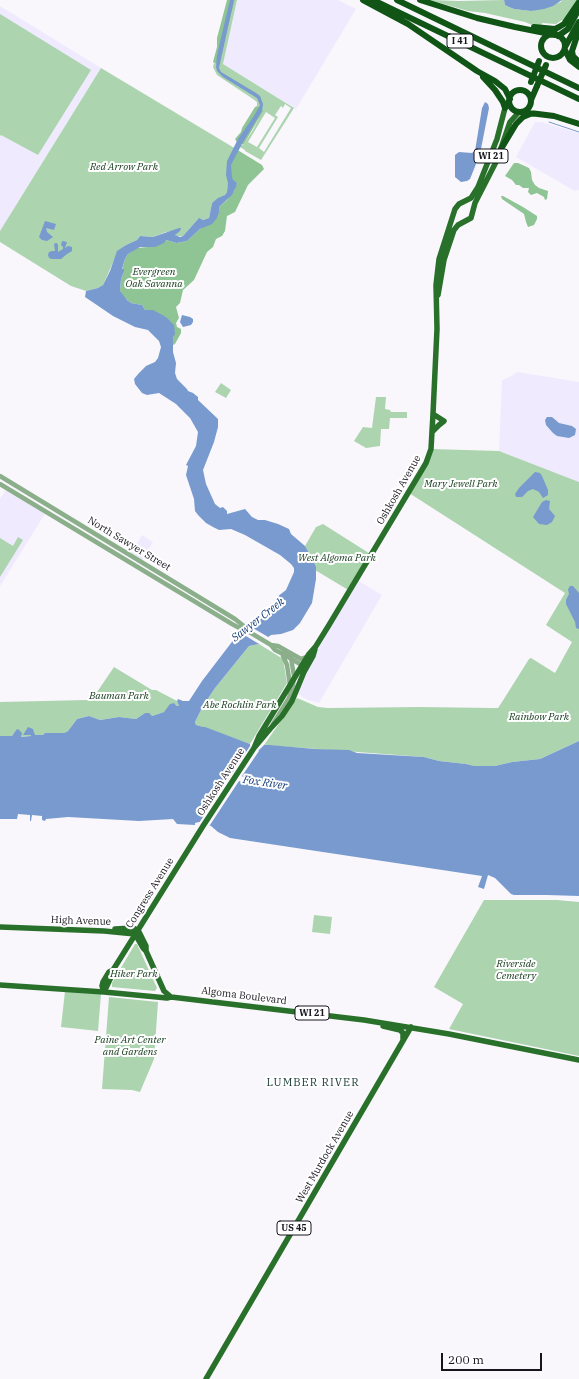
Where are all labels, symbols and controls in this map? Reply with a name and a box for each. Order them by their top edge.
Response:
road number: I 41 [447,34,473,48]
road number: WI 21 [474,149,508,163]
park label: Red Arrow Park [90,161,158,173]
park label: Evergreen Oak Savanna [125,266,183,290]
street label: Oshkosh Avenue [374,453,424,527]
park label: Mary Jewell Park [424,478,498,490]
street label: North Sawyer Street [85,514,173,574]
park label: West Algoma Park [298,552,376,564]
water label: Sawyer Creek [229,595,287,645]
park label: Bauman Park [89,690,149,702]
park label: Abe Rochlin Park [203,699,277,711]
park label: Rainbow Park [509,711,569,723]
street label: Oshkosh Avenue [195,746,247,818]
water label: Fox River [242,773,288,793]
street label: Congress Avenue [123,856,177,930]
street label: High Avenue [51,914,111,928]
park label: Riverside Cemetery [496,958,536,982]
park label: Hiker Park [110,968,158,980]
street label: Algoma Boulevard [201,985,287,1007]
road number: WI 21 [295,1006,329,1020]
park label: Paine Art Center and Gardens [95,1034,165,1058]
district label: LUMBER RIVER [266,1076,360,1090]
street label: West Murdock Avenue [294,1109,356,1205]
road number: US 45 [277,1221,311,1235]
scale bar [443,1345,544,1371]
text: 200 m [448,1352,484,1367]

